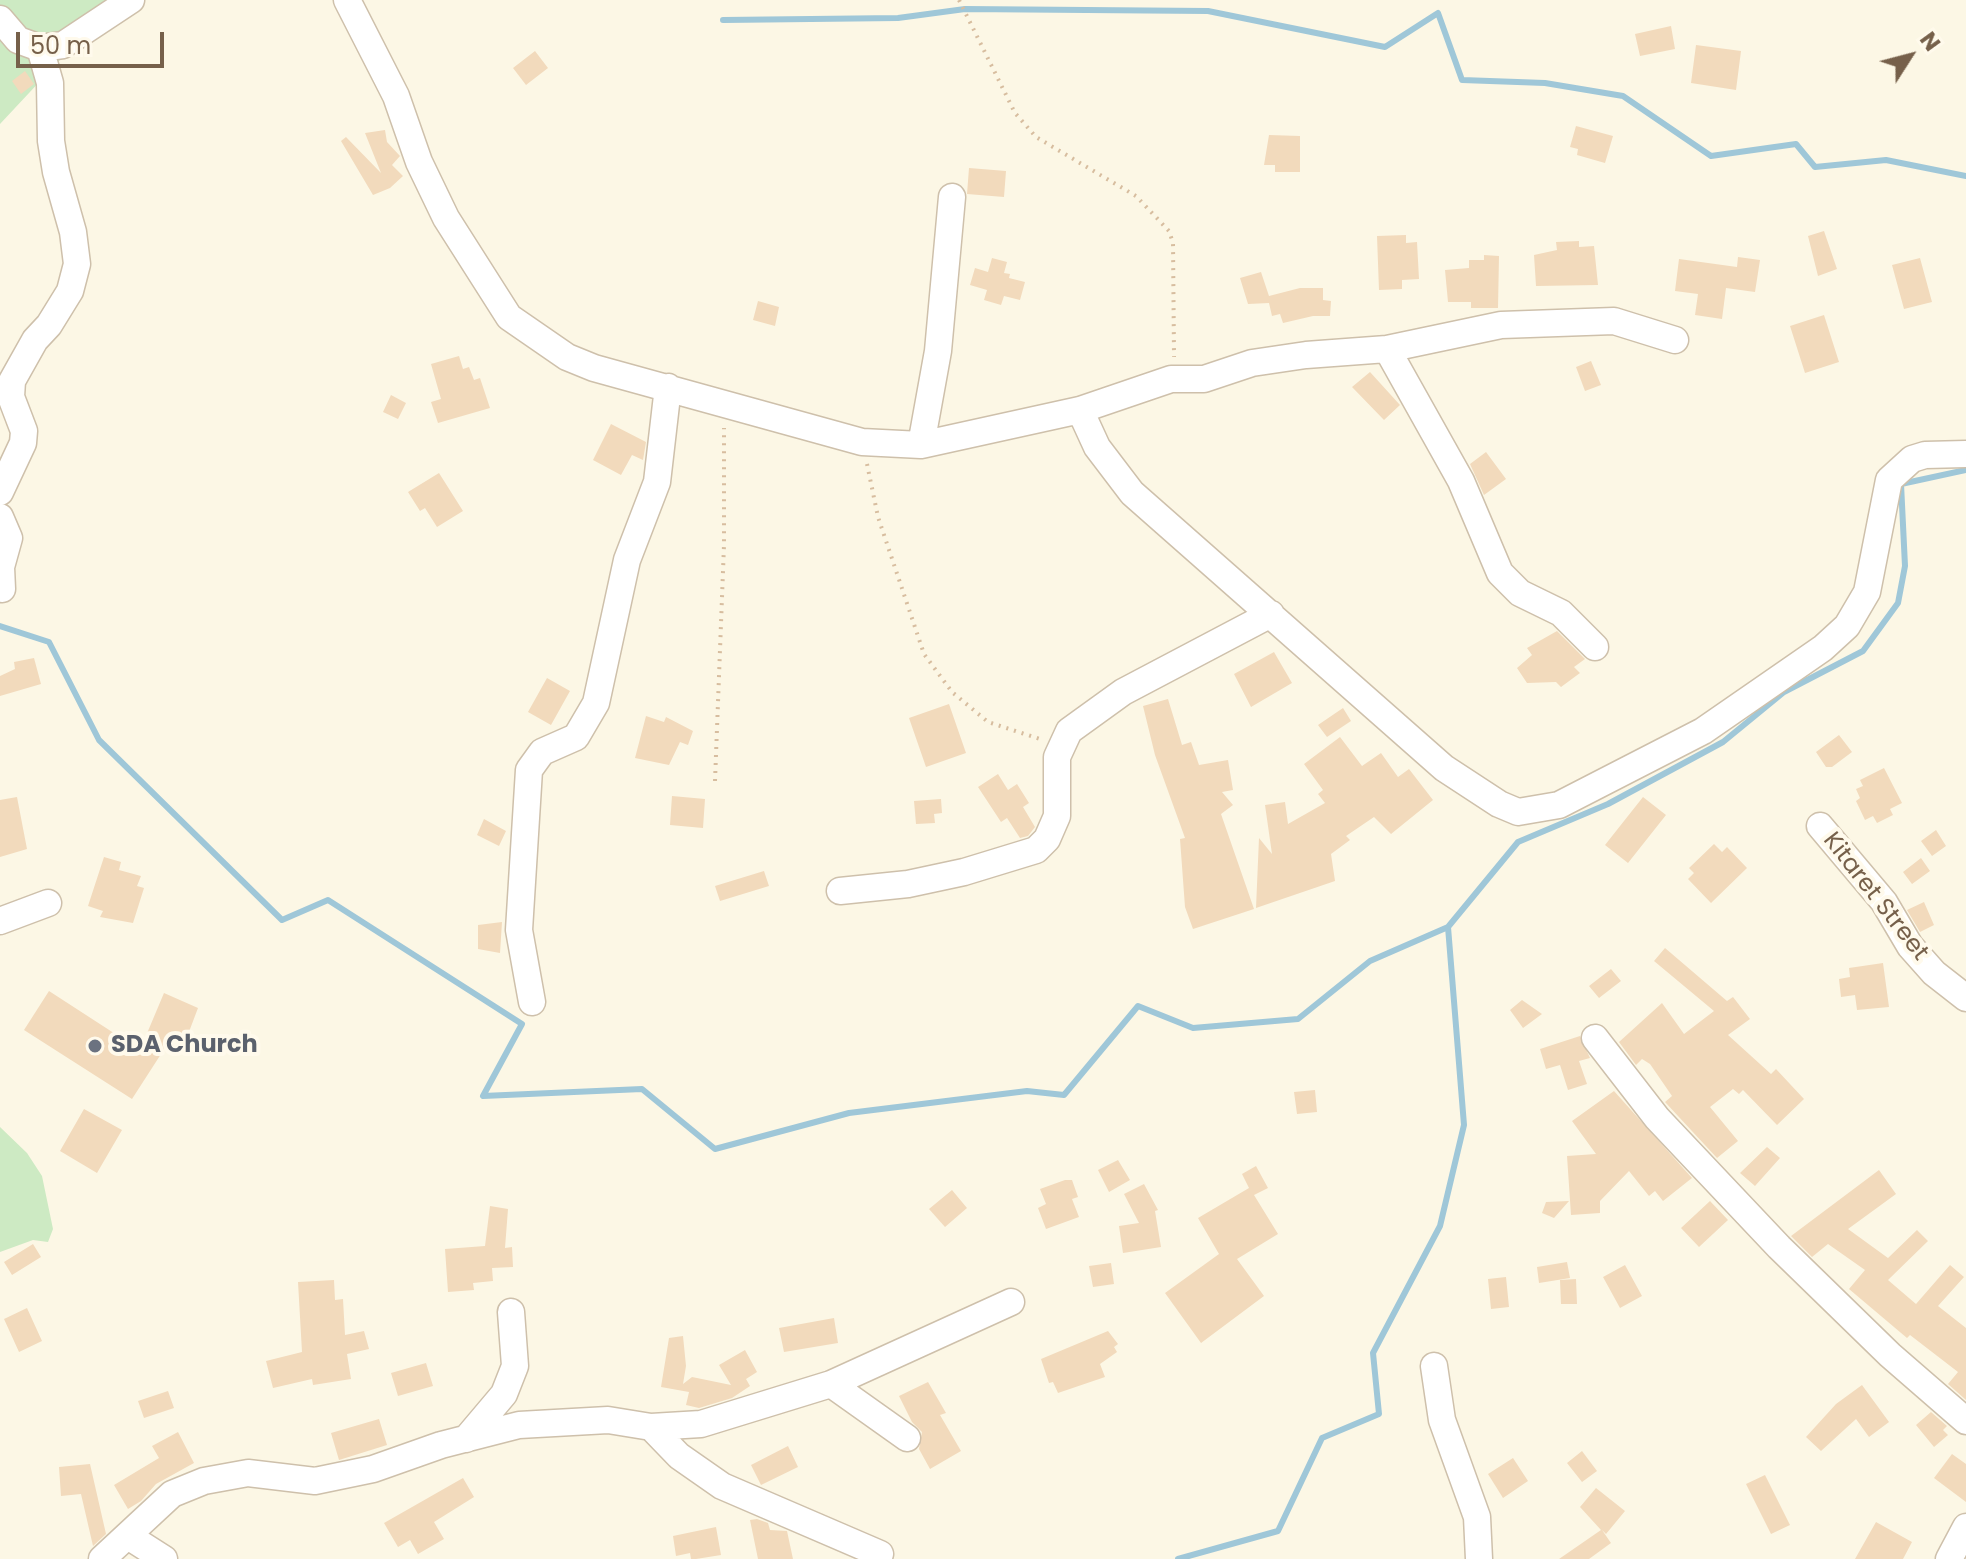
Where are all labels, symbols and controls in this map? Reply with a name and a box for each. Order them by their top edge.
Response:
scale bar [20,16,168,66]
north arrow [1870,16,1950,96]
text: N [1912,26,1947,57]
text: 50 m [30,29,91,62]
street label: Kitaret Street [1816,827,1934,967]
place label: SDA Church [111,1032,258,1060]
marker: SDA Church [86,1037,104,1055]

